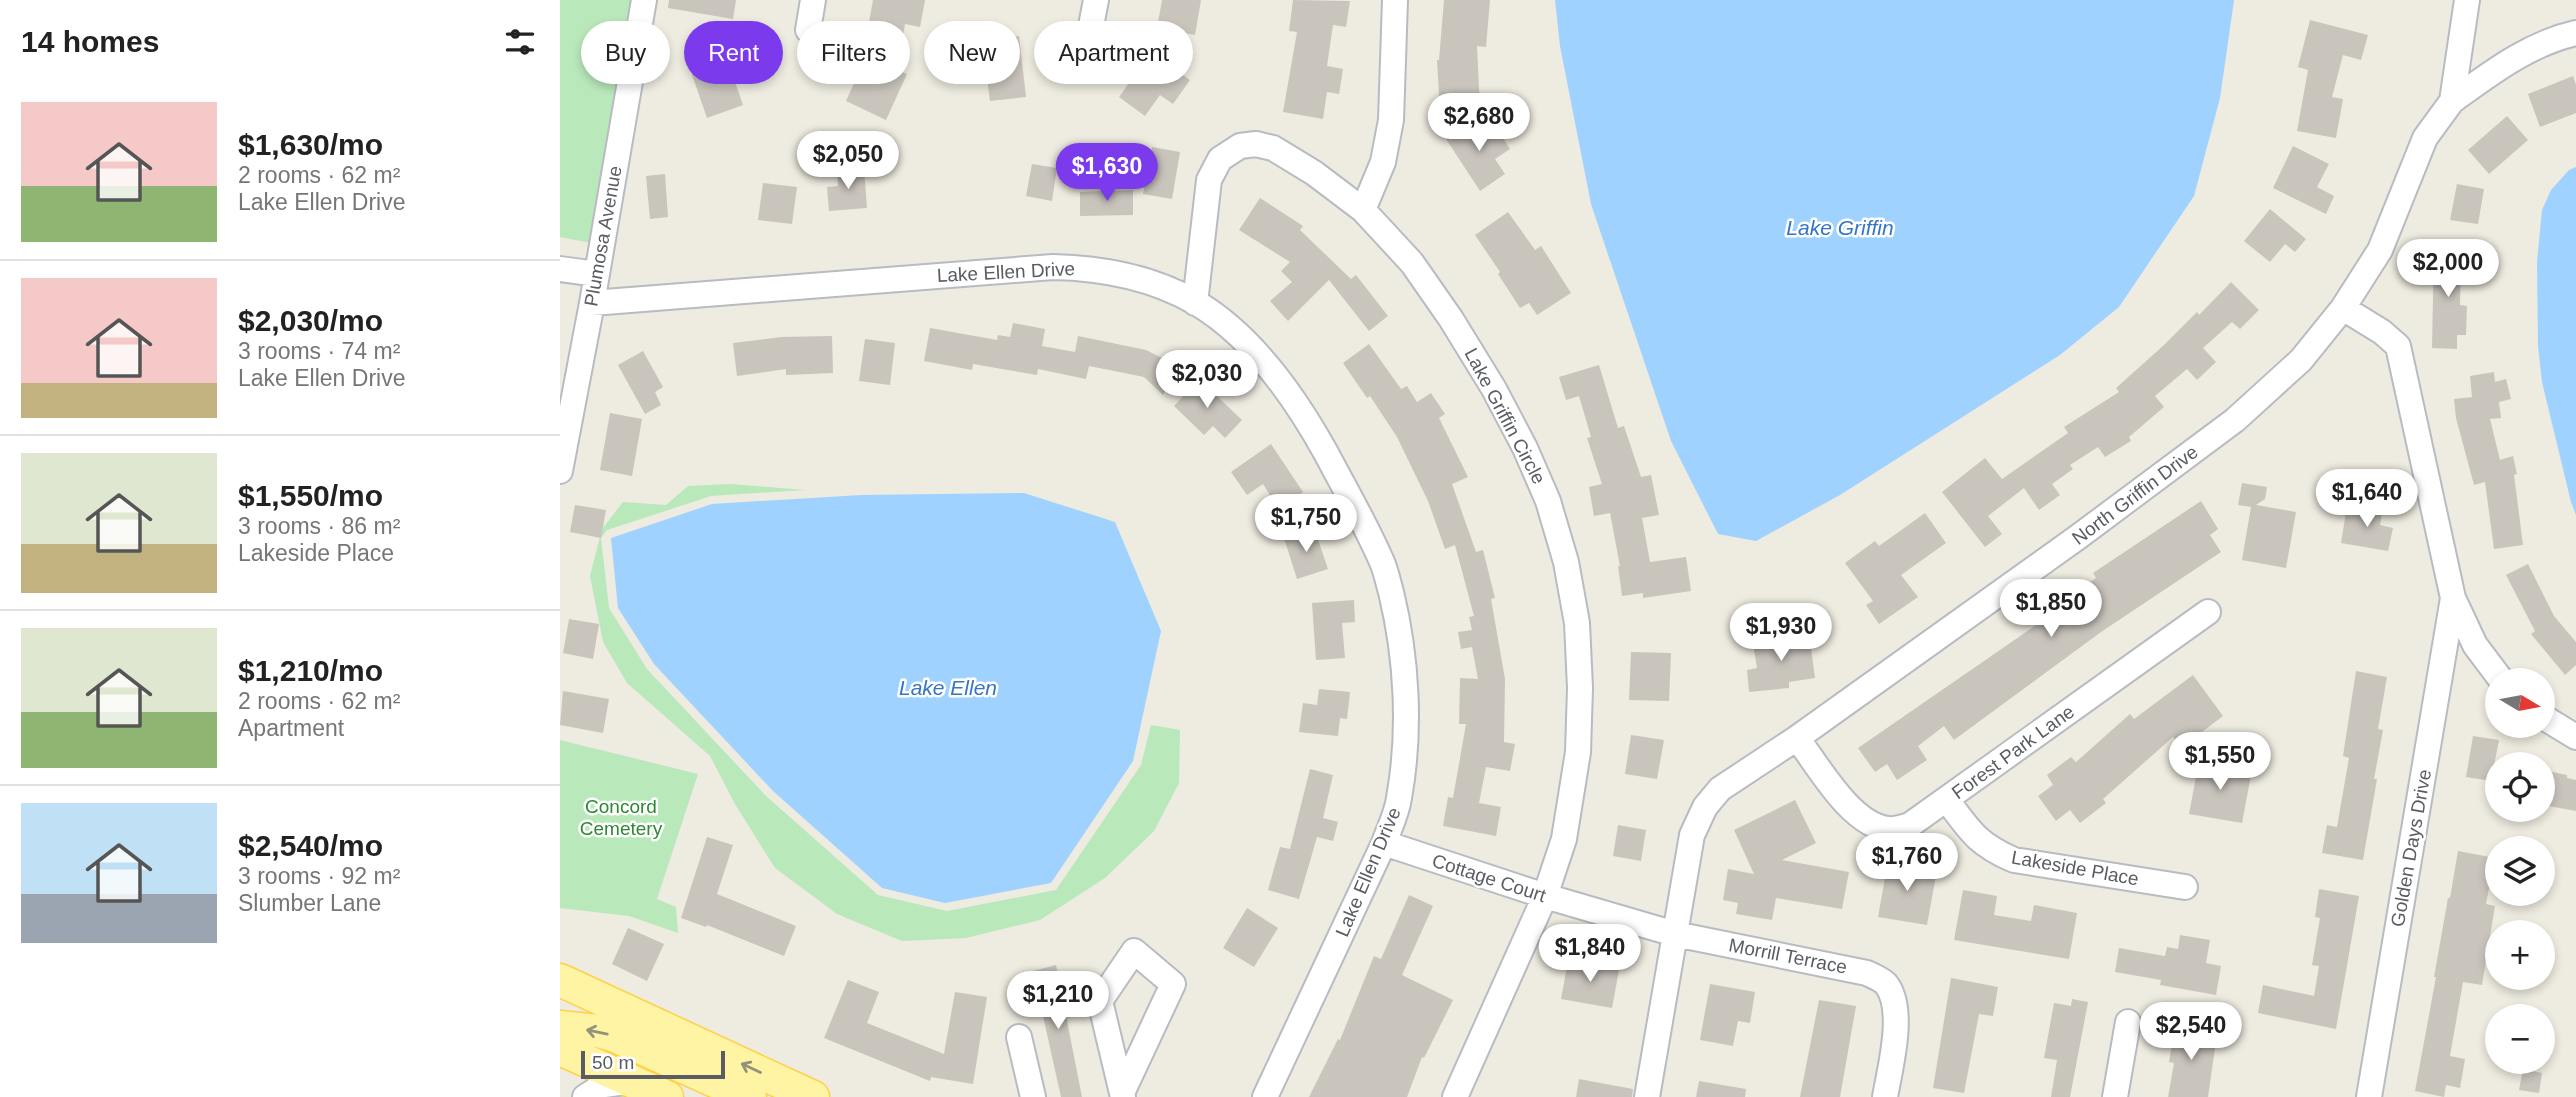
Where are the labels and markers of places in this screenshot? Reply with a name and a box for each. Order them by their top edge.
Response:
pin: $2,680 [1422,94,1536,153]
pin: $2,050 [791,132,905,191]
pin: $1,630 [1050,144,1164,203]
pin: $2,000 [2391,240,2505,299]
pin: $2,030 [1150,350,1264,410]
pin: $1,640 [2310,470,2424,529]
pin: $1,750 [1249,494,1363,554]
pin: $1,850 [1994,580,2108,639]
pin: $1,930 [1724,604,1838,663]
pin: $1,550 [2163,732,2277,792]
pin: $1,760 [1850,834,1964,893]
pin: $1,840 [1533,925,1647,984]
pin: $1,210 [1001,972,1115,1031]
pin: $2,540 [2134,1002,2248,1062]

